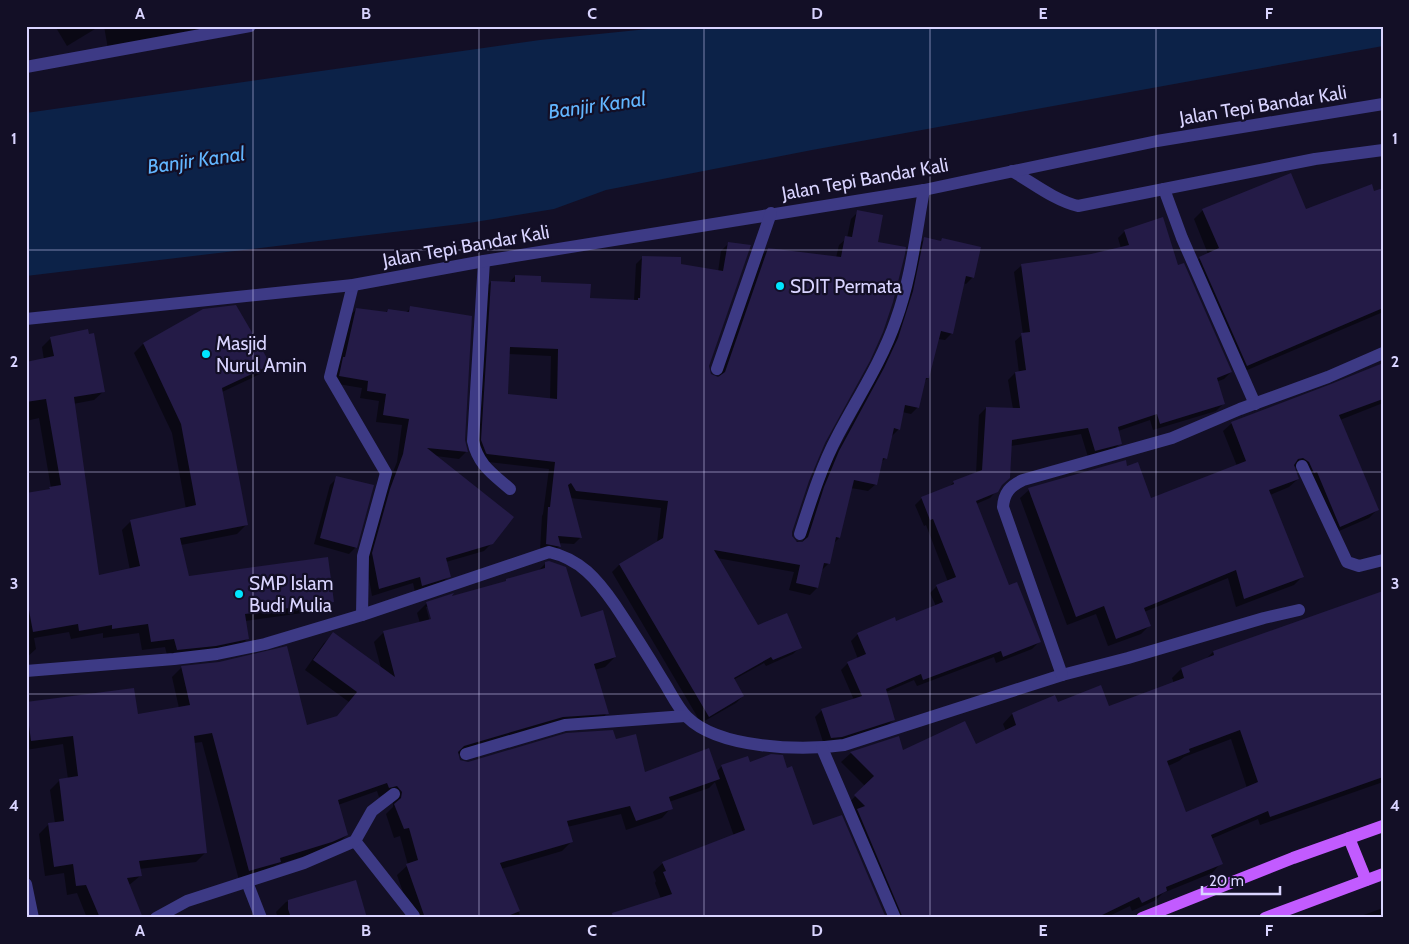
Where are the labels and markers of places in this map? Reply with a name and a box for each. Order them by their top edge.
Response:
place label: SDIT Permata [790,275,902,298]
marker: SDIT Permata [774,280,786,292]
place label: Masjid Nurul Amin [216,332,307,377]
marker: Masjid Nurul Amin [200,348,212,360]
place label: SMP Islam Budi Mulia [249,572,333,617]
marker: SMP Islam Budi Mulia [233,588,245,600]

